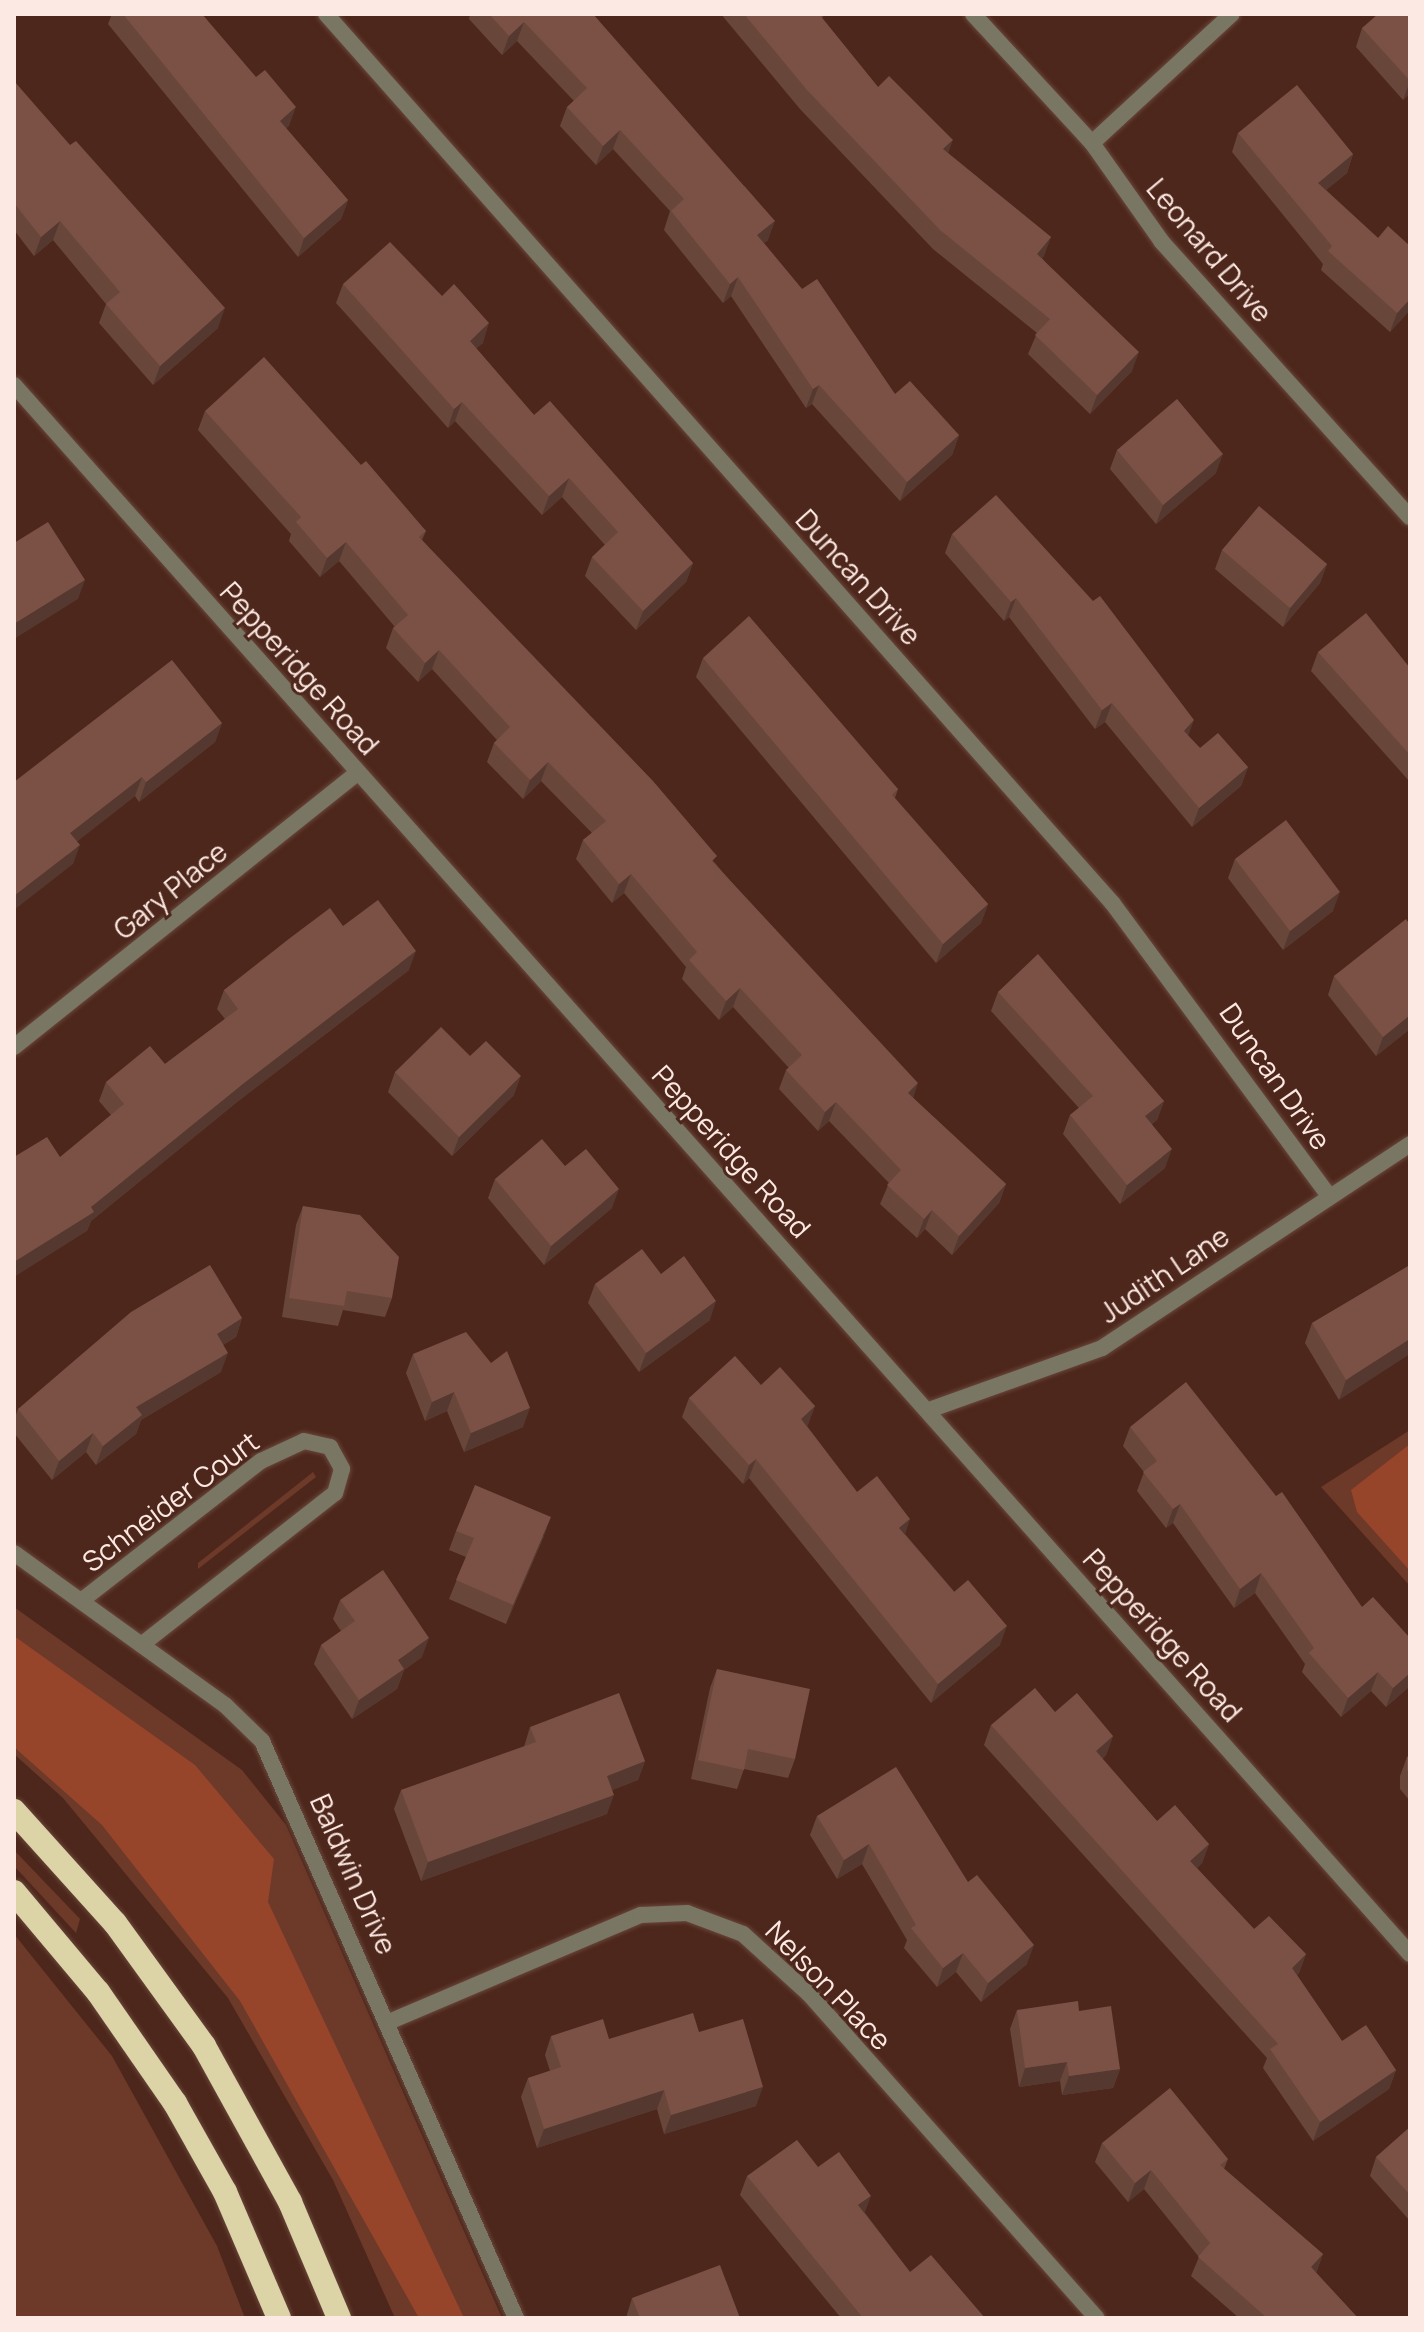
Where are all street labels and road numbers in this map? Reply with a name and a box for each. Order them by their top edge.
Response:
street label: Leonard Drive [1140,171,1280,329]
street label: Duncan Drive [789,502,929,652]
street label: Pepperidge Road [214,575,386,761]
street label: Gary Place [107,834,233,946]
street label: Duncan Drive [1213,996,1339,1156]
street label: Pepperidge Road [646,1058,818,1244]
street label: Judith Lane [1093,1218,1235,1330]
street label: Schneider Court [75,1424,265,1578]
street label: Pepperidge Road [1077,1542,1249,1728]
street label: Baldwin Drive [304,1789,404,1959]
street label: Nelson Place [759,1914,899,2056]

